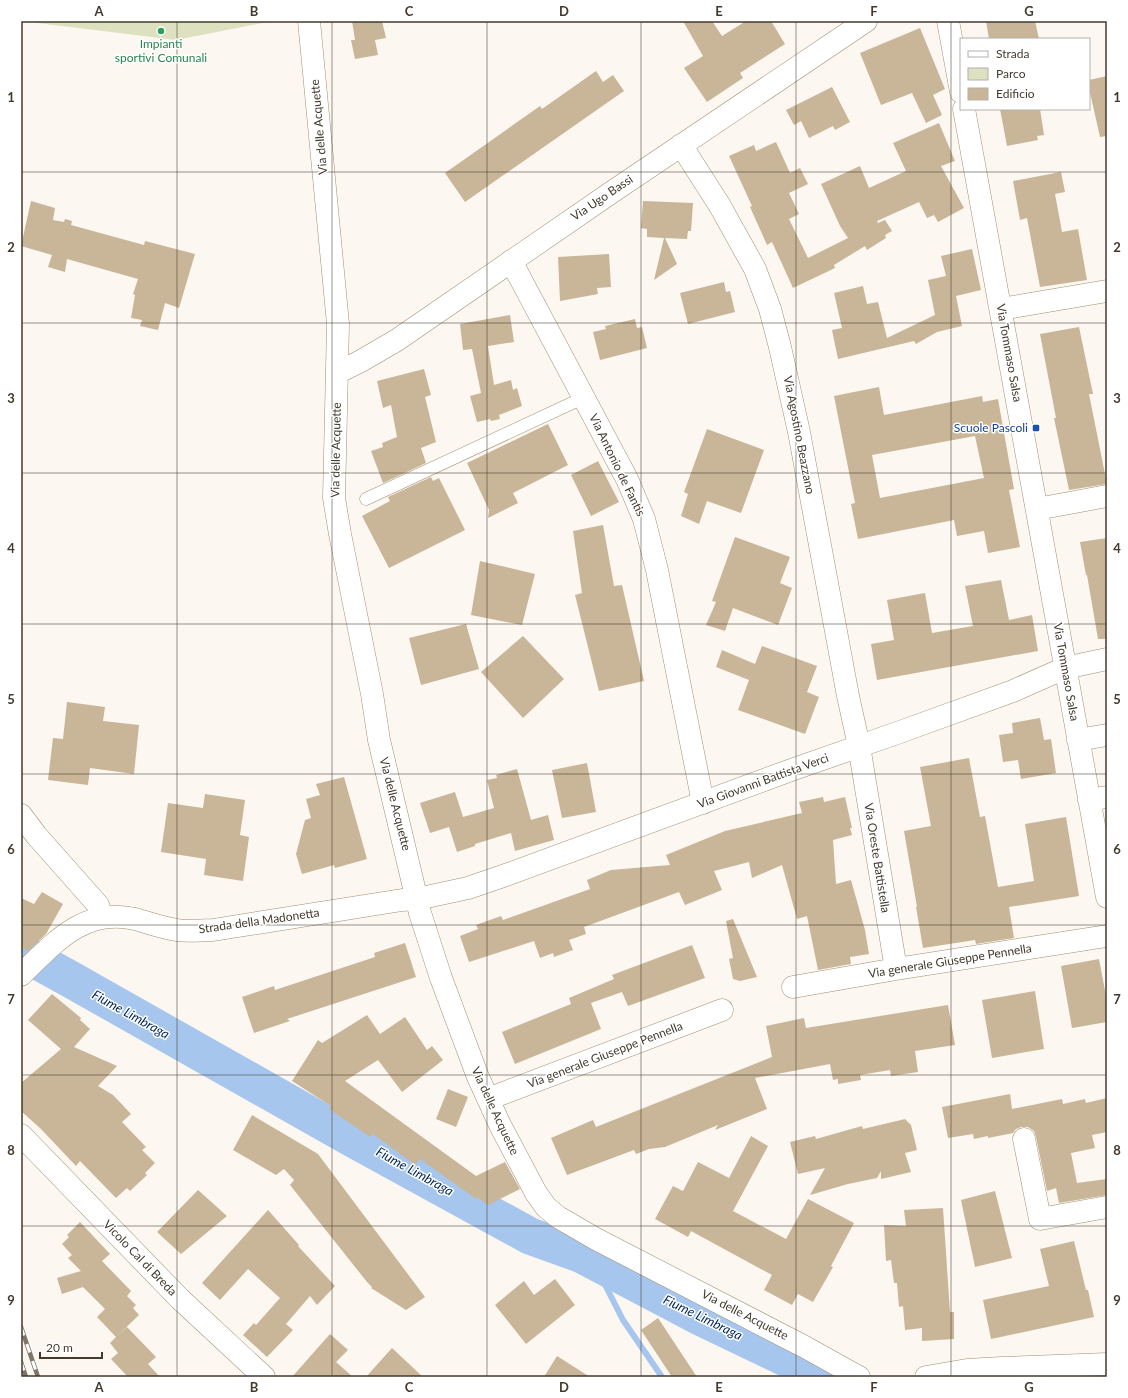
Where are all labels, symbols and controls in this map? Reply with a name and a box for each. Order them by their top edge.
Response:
text: A [93,3,104,19]
text: B [250,3,259,19]
text: C [405,3,414,19]
text: D [559,3,569,19]
text: E [715,3,723,19]
text: F [870,3,878,19]
text: G [1024,3,1034,19]
marker: Impianti sportivi Comunali [156,26,166,36]
place label: Impianti sportivi Comunali [115,36,207,65]
legend [960,38,1090,110]
text: Strada [996,46,1029,61]
text: Parco [996,66,1026,81]
street label: Via delle Acquette [307,79,330,175]
text: Edificio [996,86,1035,101]
text: 1 [7,89,15,105]
text: 1 [1113,89,1121,105]
street label: Via Ugo Bassi [568,171,636,224]
text: 2 [7,239,15,255]
text: 2 [1113,239,1121,255]
street label: Via Tommaso Salsa [993,303,1026,403]
street label: Via Agostino Beazzano [781,374,818,495]
text: 3 [7,390,15,406]
text: 3 [1113,390,1121,406]
street label: Via delle Acquette [327,402,344,498]
street label: Via Antonio de Fantis [586,411,649,518]
place label: Scuole Pascoli [954,420,1028,435]
marker: Scuole Pascoli [1031,423,1041,433]
text: 4 [7,540,15,556]
text: 4 [1113,540,1121,556]
street label: Via Tommaso Salsa [1050,622,1083,722]
text: 5 [7,691,15,707]
text: 5 [1113,691,1121,707]
street label: Via Giovanni Battista Verci [695,750,831,811]
street label: Via delle Acquette [377,756,414,852]
street label: Via Oreste Battistella [861,802,894,914]
text: 6 [7,841,15,857]
text: 6 [1113,841,1121,857]
street label: Strada della Madonetta [198,905,320,936]
street label: Via generale Giuseppe Pennella [867,940,1033,981]
water label: Fiume Limbraga [90,986,173,1042]
text: 7 [7,991,15,1007]
text: 7 [1113,991,1121,1007]
street label: Via generale Giuseppe Pennella [525,1018,685,1091]
street label: Via delle Acquette [468,1064,522,1157]
text: 8 [7,1142,15,1158]
text: 8 [1113,1142,1121,1158]
water label: Fiume Limbraga [374,1143,457,1199]
street label: Vicolo Cal di Breda [100,1217,180,1299]
street label: Via delle Acquette [699,1286,791,1343]
water label: Fiume Limbraga [661,1291,745,1343]
text: 9 [7,1292,15,1308]
text: 9 [1113,1292,1121,1308]
scale bar [40,1334,102,1360]
text: 20 m [46,1340,73,1355]
text: A [93,1379,104,1395]
text: B [250,1379,259,1395]
text: C [405,1379,414,1395]
text: D [559,1379,569,1395]
text: E [715,1379,723,1395]
text: F [870,1379,878,1395]
text: G [1024,1379,1034,1395]

